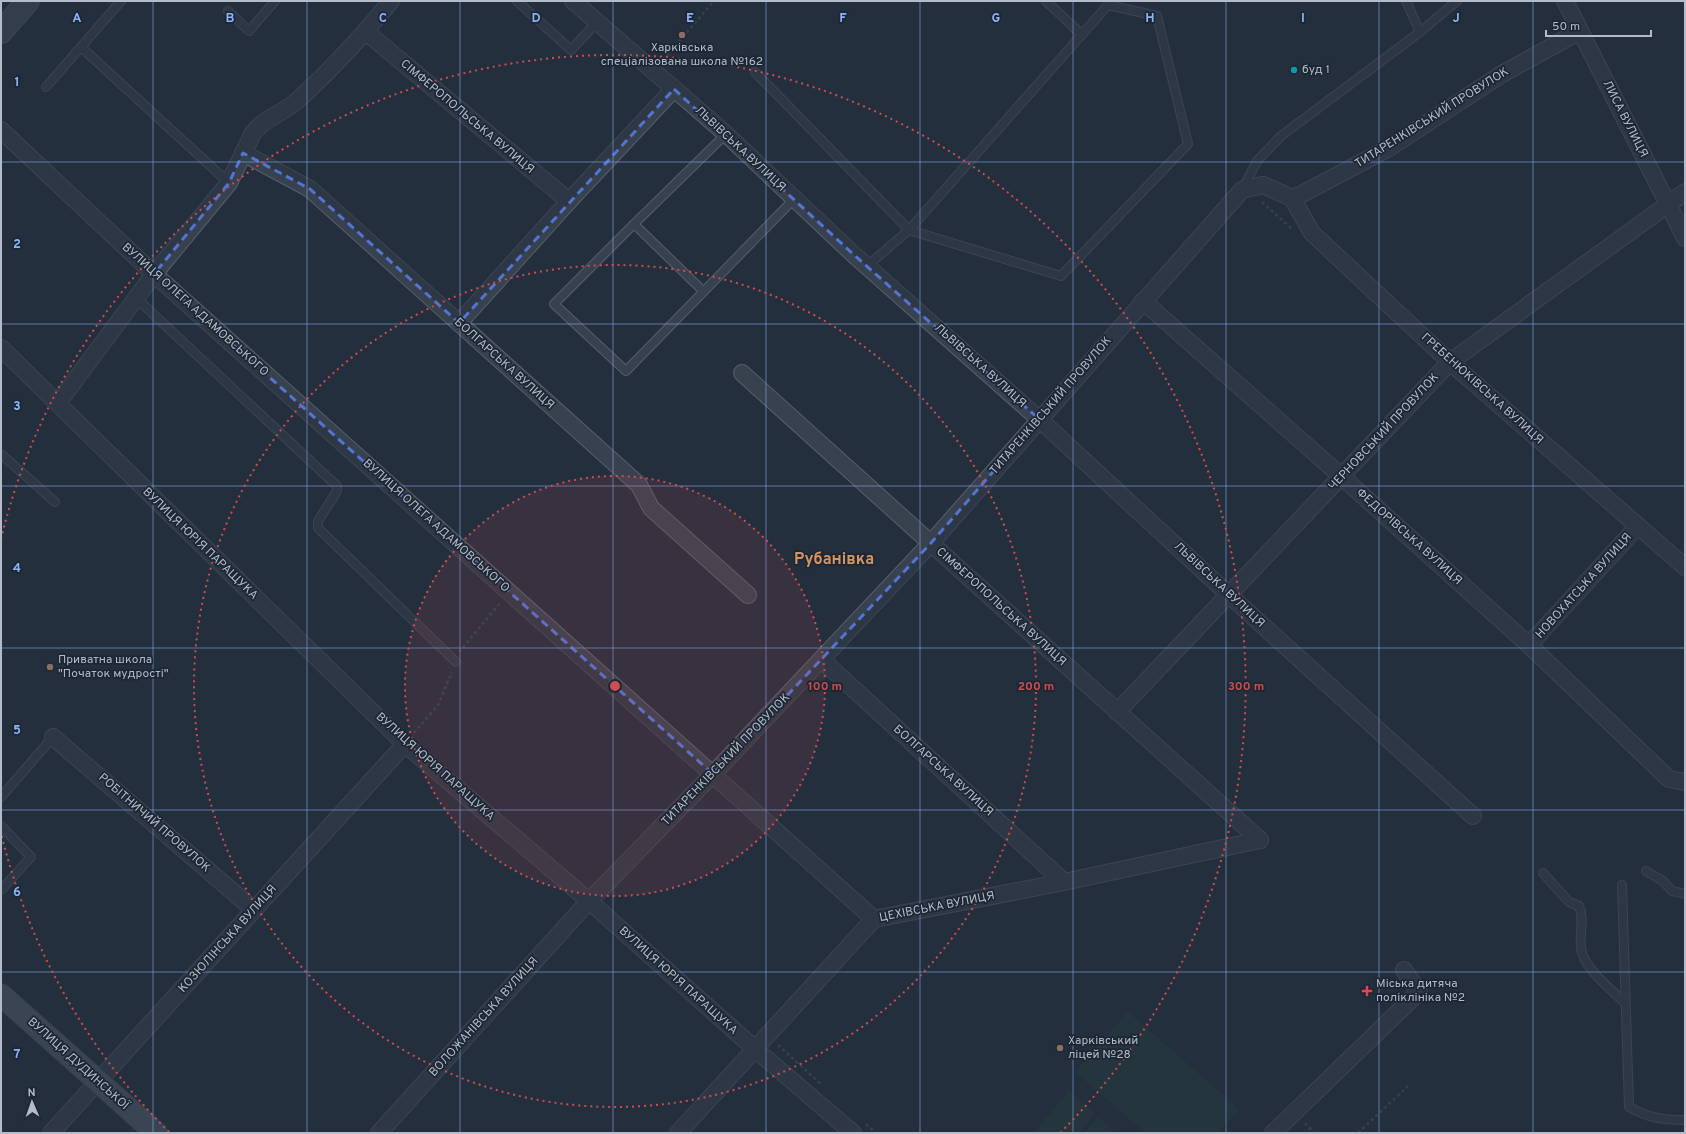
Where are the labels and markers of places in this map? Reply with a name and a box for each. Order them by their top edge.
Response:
marker: Харківська спеціалізована школа №162 [677,30,687,40]
place label: Харківська спеціалізована школа №162 [601,40,763,70]
place label: буд 1 [1302,62,1330,78]
marker: буд 1 [1289,65,1299,75]
place label: Приватна школа "Початок мудрості" [58,652,169,682]
marker: Приватна школа "Початок мудрості" [45,662,55,672]
centre of rings [608,679,622,693]
place label: Міська дитяча поліклініка №2 [1376,976,1465,1006]
marker: Міська дитяча поліклініка №2 [1361,985,1373,997]
place label: Харківський ліцей №28 [1068,1033,1138,1063]
marker: Харківський ліцей №28 [1055,1043,1065,1053]

